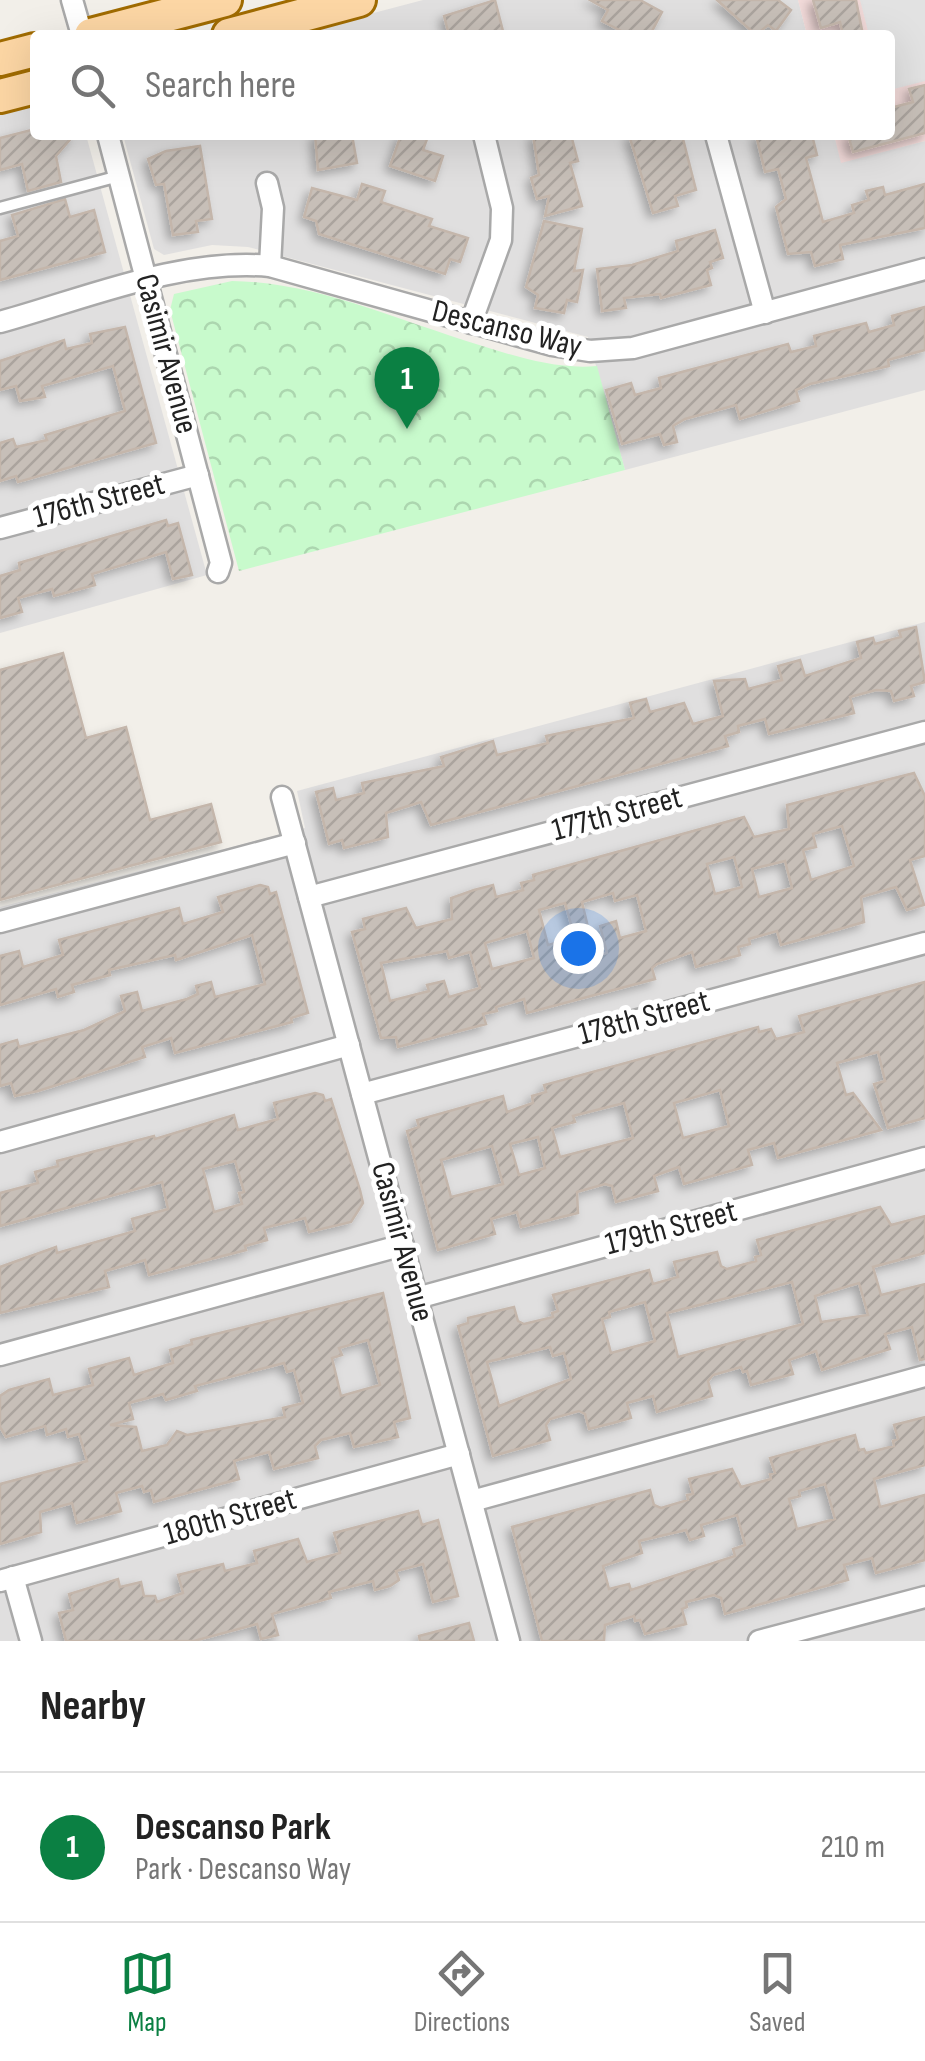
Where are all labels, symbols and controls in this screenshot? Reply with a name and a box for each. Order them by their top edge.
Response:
search box [30,30,895,140]
icon: search [65,58,120,113]
text: Search here [145,63,296,108]
street label: Casimir Avenue [126,270,206,438]
street label: Descanso Way [428,292,586,366]
pin: 1 [374,346,440,429]
street label: 176th Street [29,465,169,537]
street label: 177th Street [548,778,686,850]
your location [553,923,604,974]
street label: 178th Street [574,982,714,1054]
street label: Casimir Avenue [362,1158,442,1326]
street label: 179th Street [601,1192,741,1264]
street label: 180th Street [159,1480,301,1554]
text: Nearby [40,1681,146,1732]
text: Descanso Park [135,1805,331,1850]
text: 1 [66,1828,79,1867]
text: 210 m [821,1828,885,1867]
text: Park · Descanso Way [135,1850,351,1889]
tab: Map [120,1946,175,2039]
tab: Directions [414,1946,510,2039]
tab: Saved [749,1946,805,2039]

